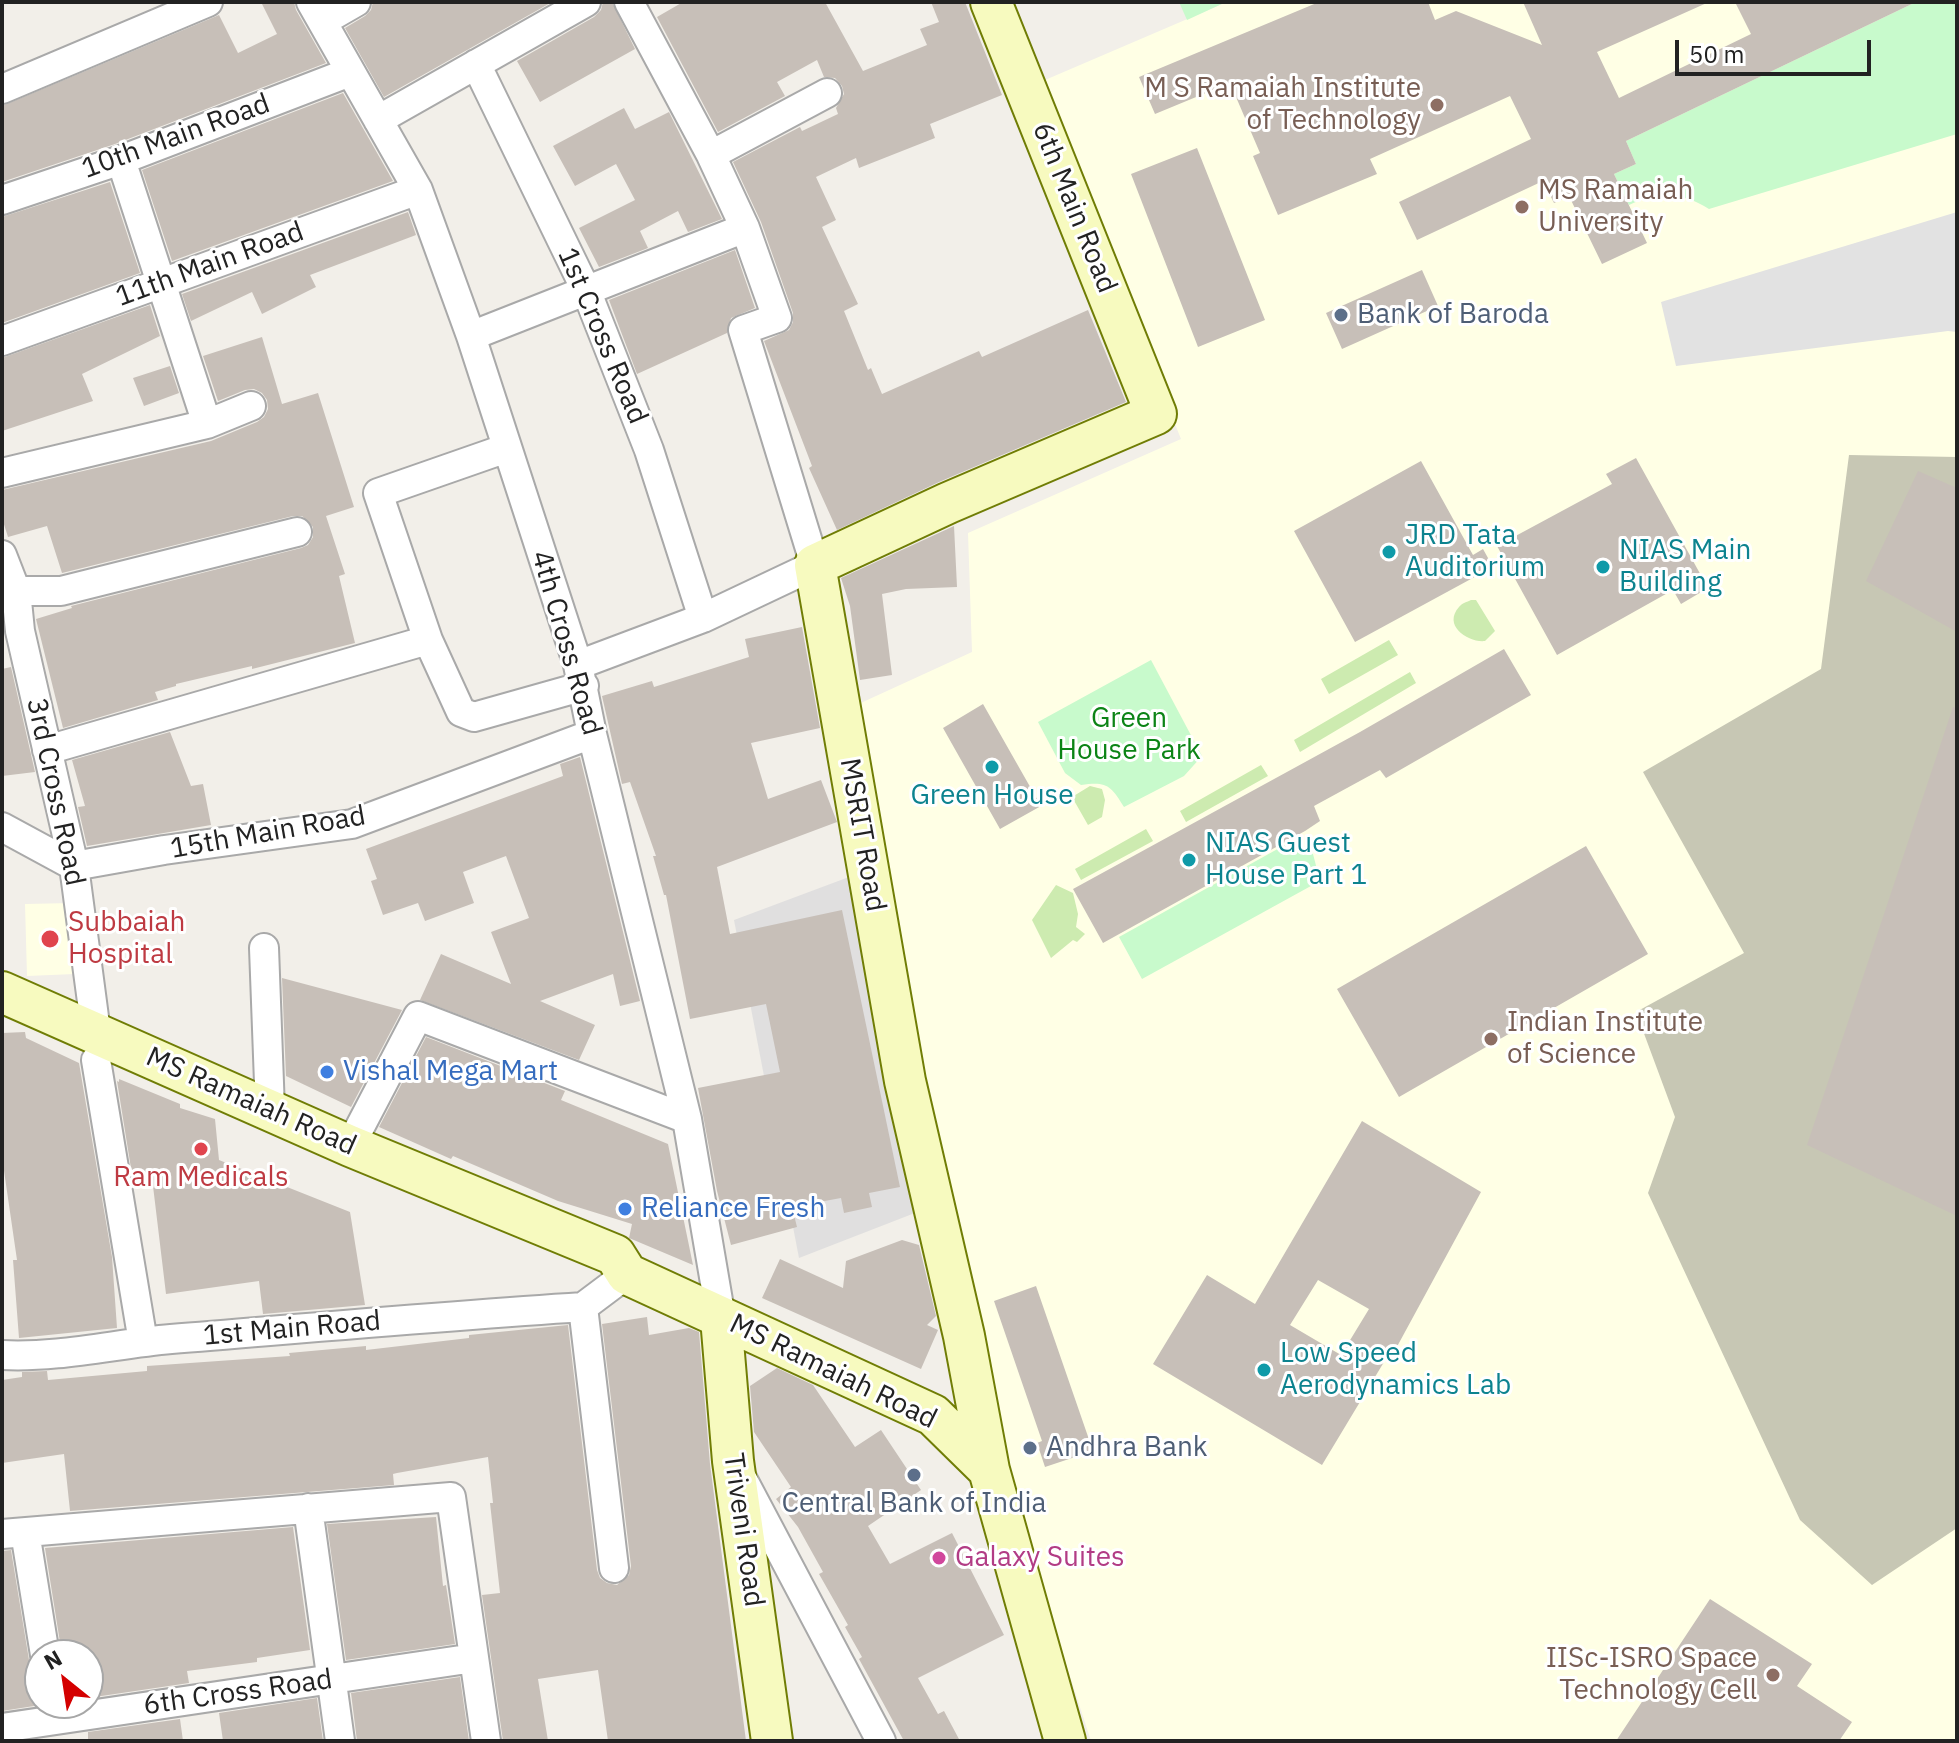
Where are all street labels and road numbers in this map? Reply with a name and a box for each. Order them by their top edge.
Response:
street label: 10th Main Road [77,87,275,187]
street label: 6th Main Road [1025,118,1123,298]
street label: 11th Main Road [111,215,309,315]
street label: 1st Cross Road [550,243,654,429]
street label: 4th Cross Road [524,547,608,739]
street label: 3rd Cross Road [19,695,91,889]
street label: MSRIT Road [832,756,892,914]
street label: 15th Main Road [168,799,368,867]
street label: MS Ramaiah Road [141,1041,361,1163]
street label: 1st Main Road [202,1304,382,1354]
street label: MS Ramaiah Road [724,1307,942,1437]
street label: Triveni Road [716,1451,770,1609]
street label: 6th Cross Road [141,1663,335,1723]

